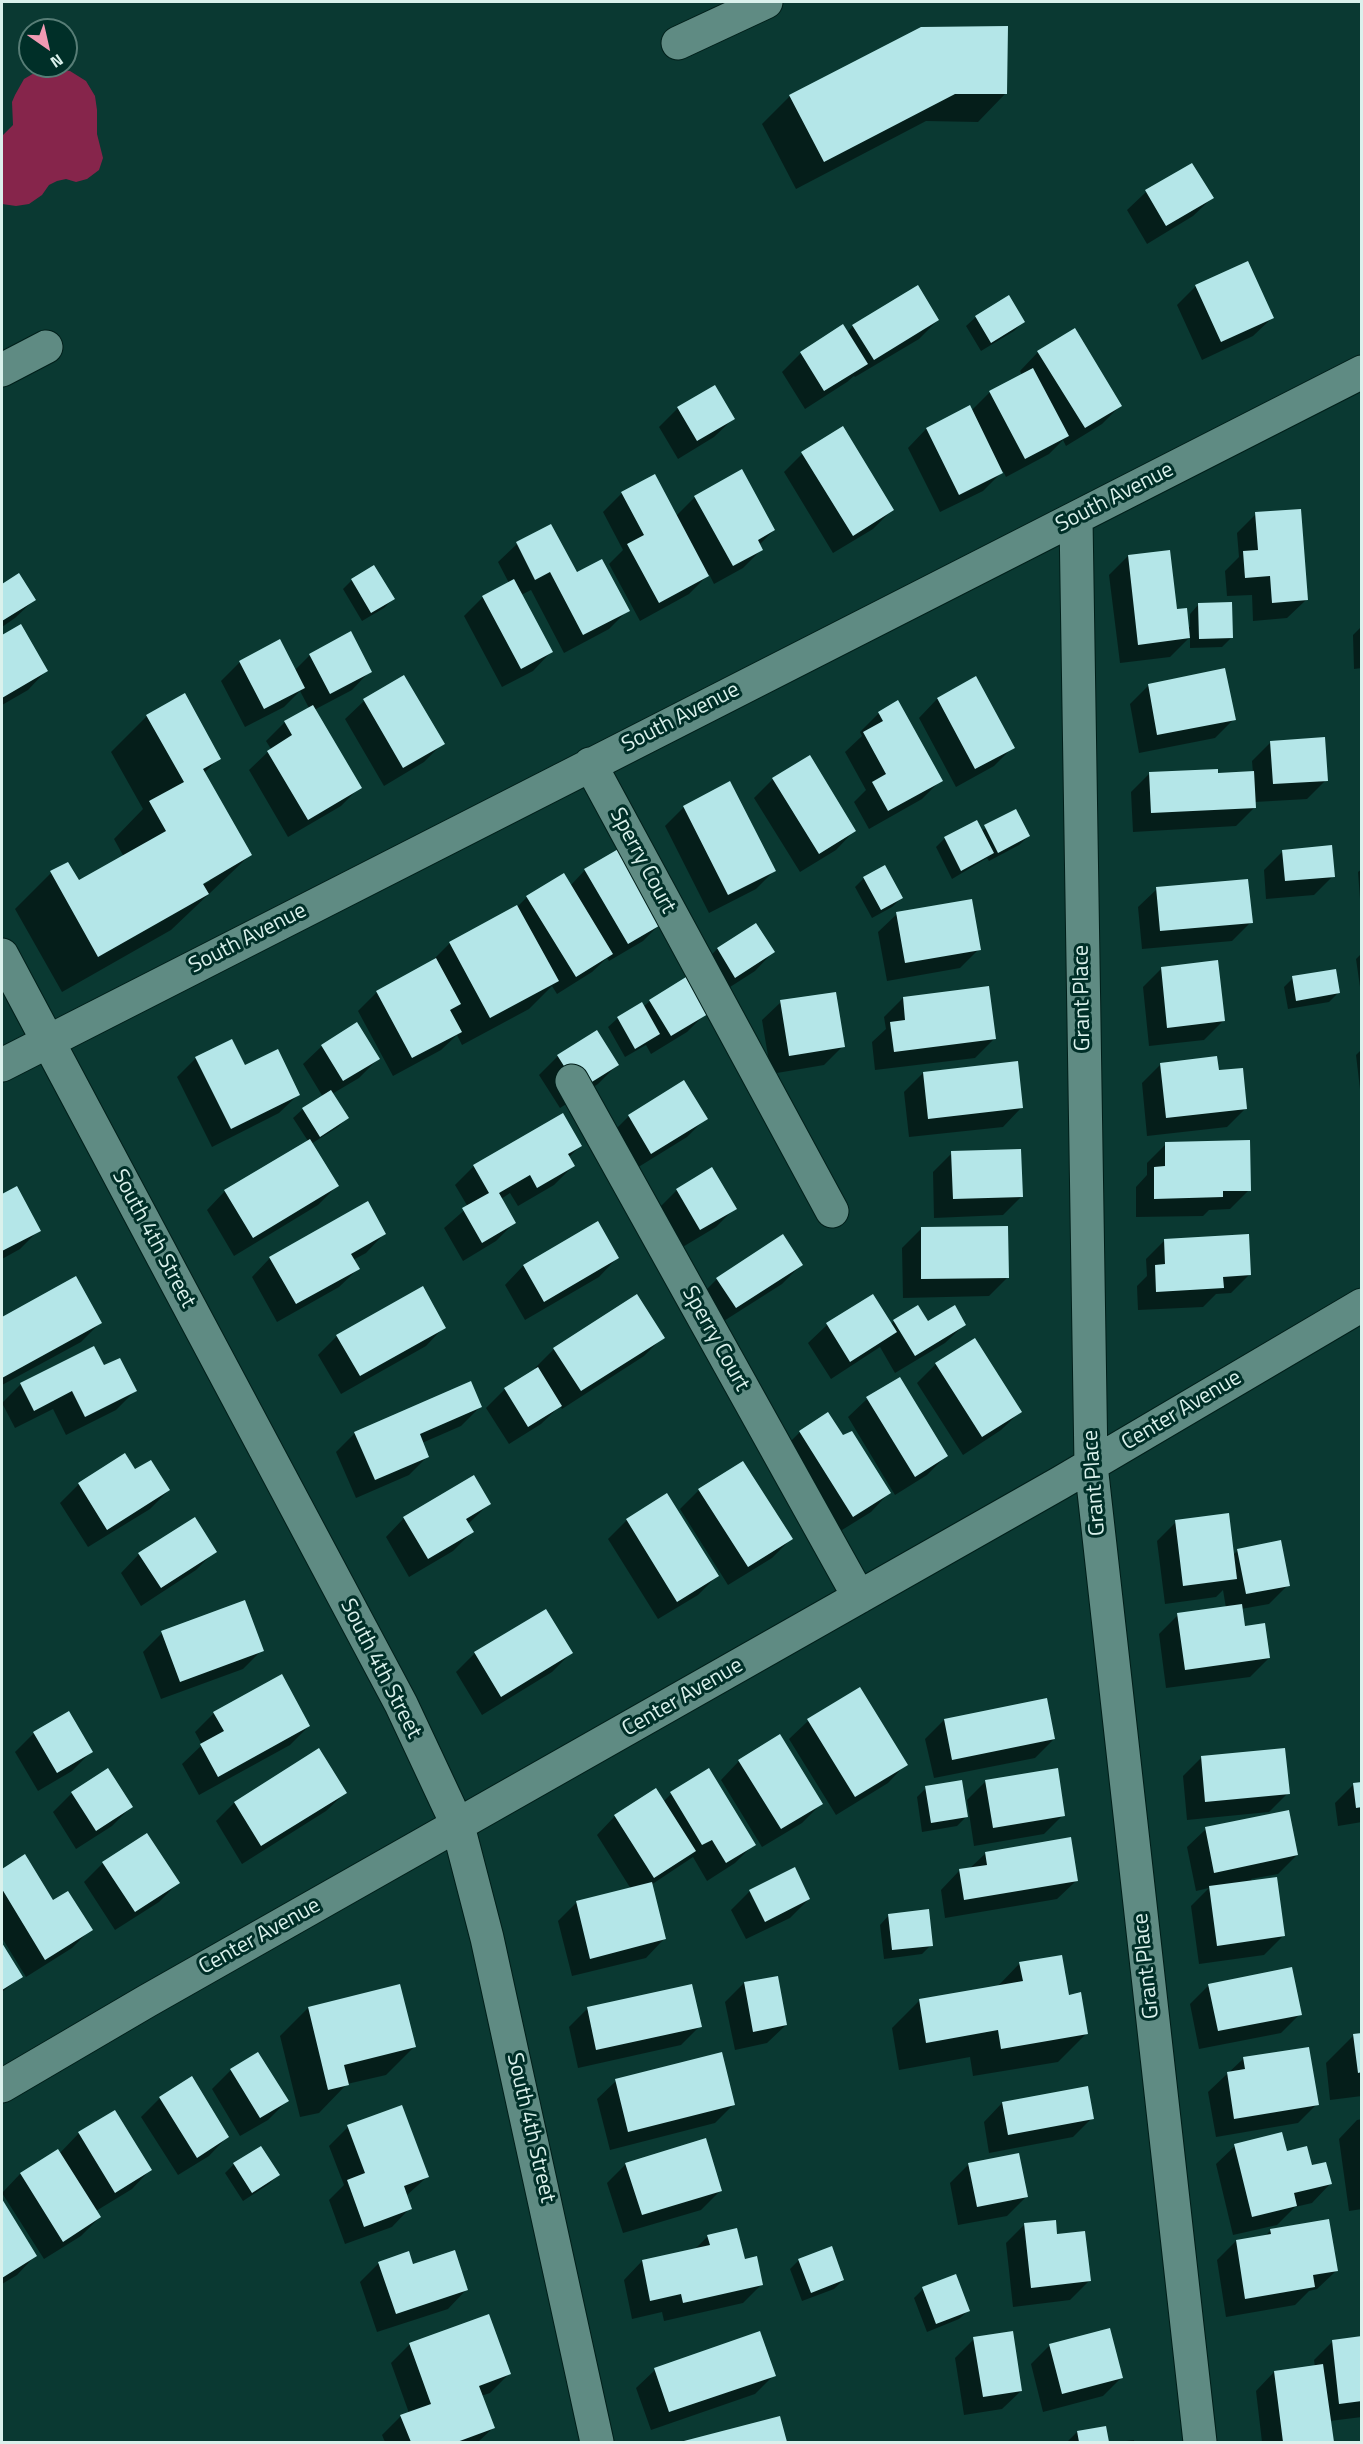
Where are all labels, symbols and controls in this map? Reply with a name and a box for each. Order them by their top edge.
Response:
north arrow [18,18,78,78]
text: N [46,48,68,74]
street label: South Avenue [1052,457,1178,539]
street label: South Avenue [618,677,744,759]
street label: Sperry Court [603,804,681,918]
street label: South Avenue [185,898,311,980]
street label: Grant Place [1069,945,1097,1051]
street label: South 4th Street [105,1165,201,1313]
street label: Sperry Court [675,1282,755,1396]
street label: Center Avenue [1117,1365,1247,1457]
street label: Grant Place [1078,1429,1112,1537]
street label: South 4th Street [334,1595,426,1743]
street label: Center Avenue [618,1653,748,1743]
street label: Center Avenue [195,1893,325,1981]
street label: Grant Place [1128,1912,1166,2020]
street label: South 4th Street [500,2050,560,2206]

